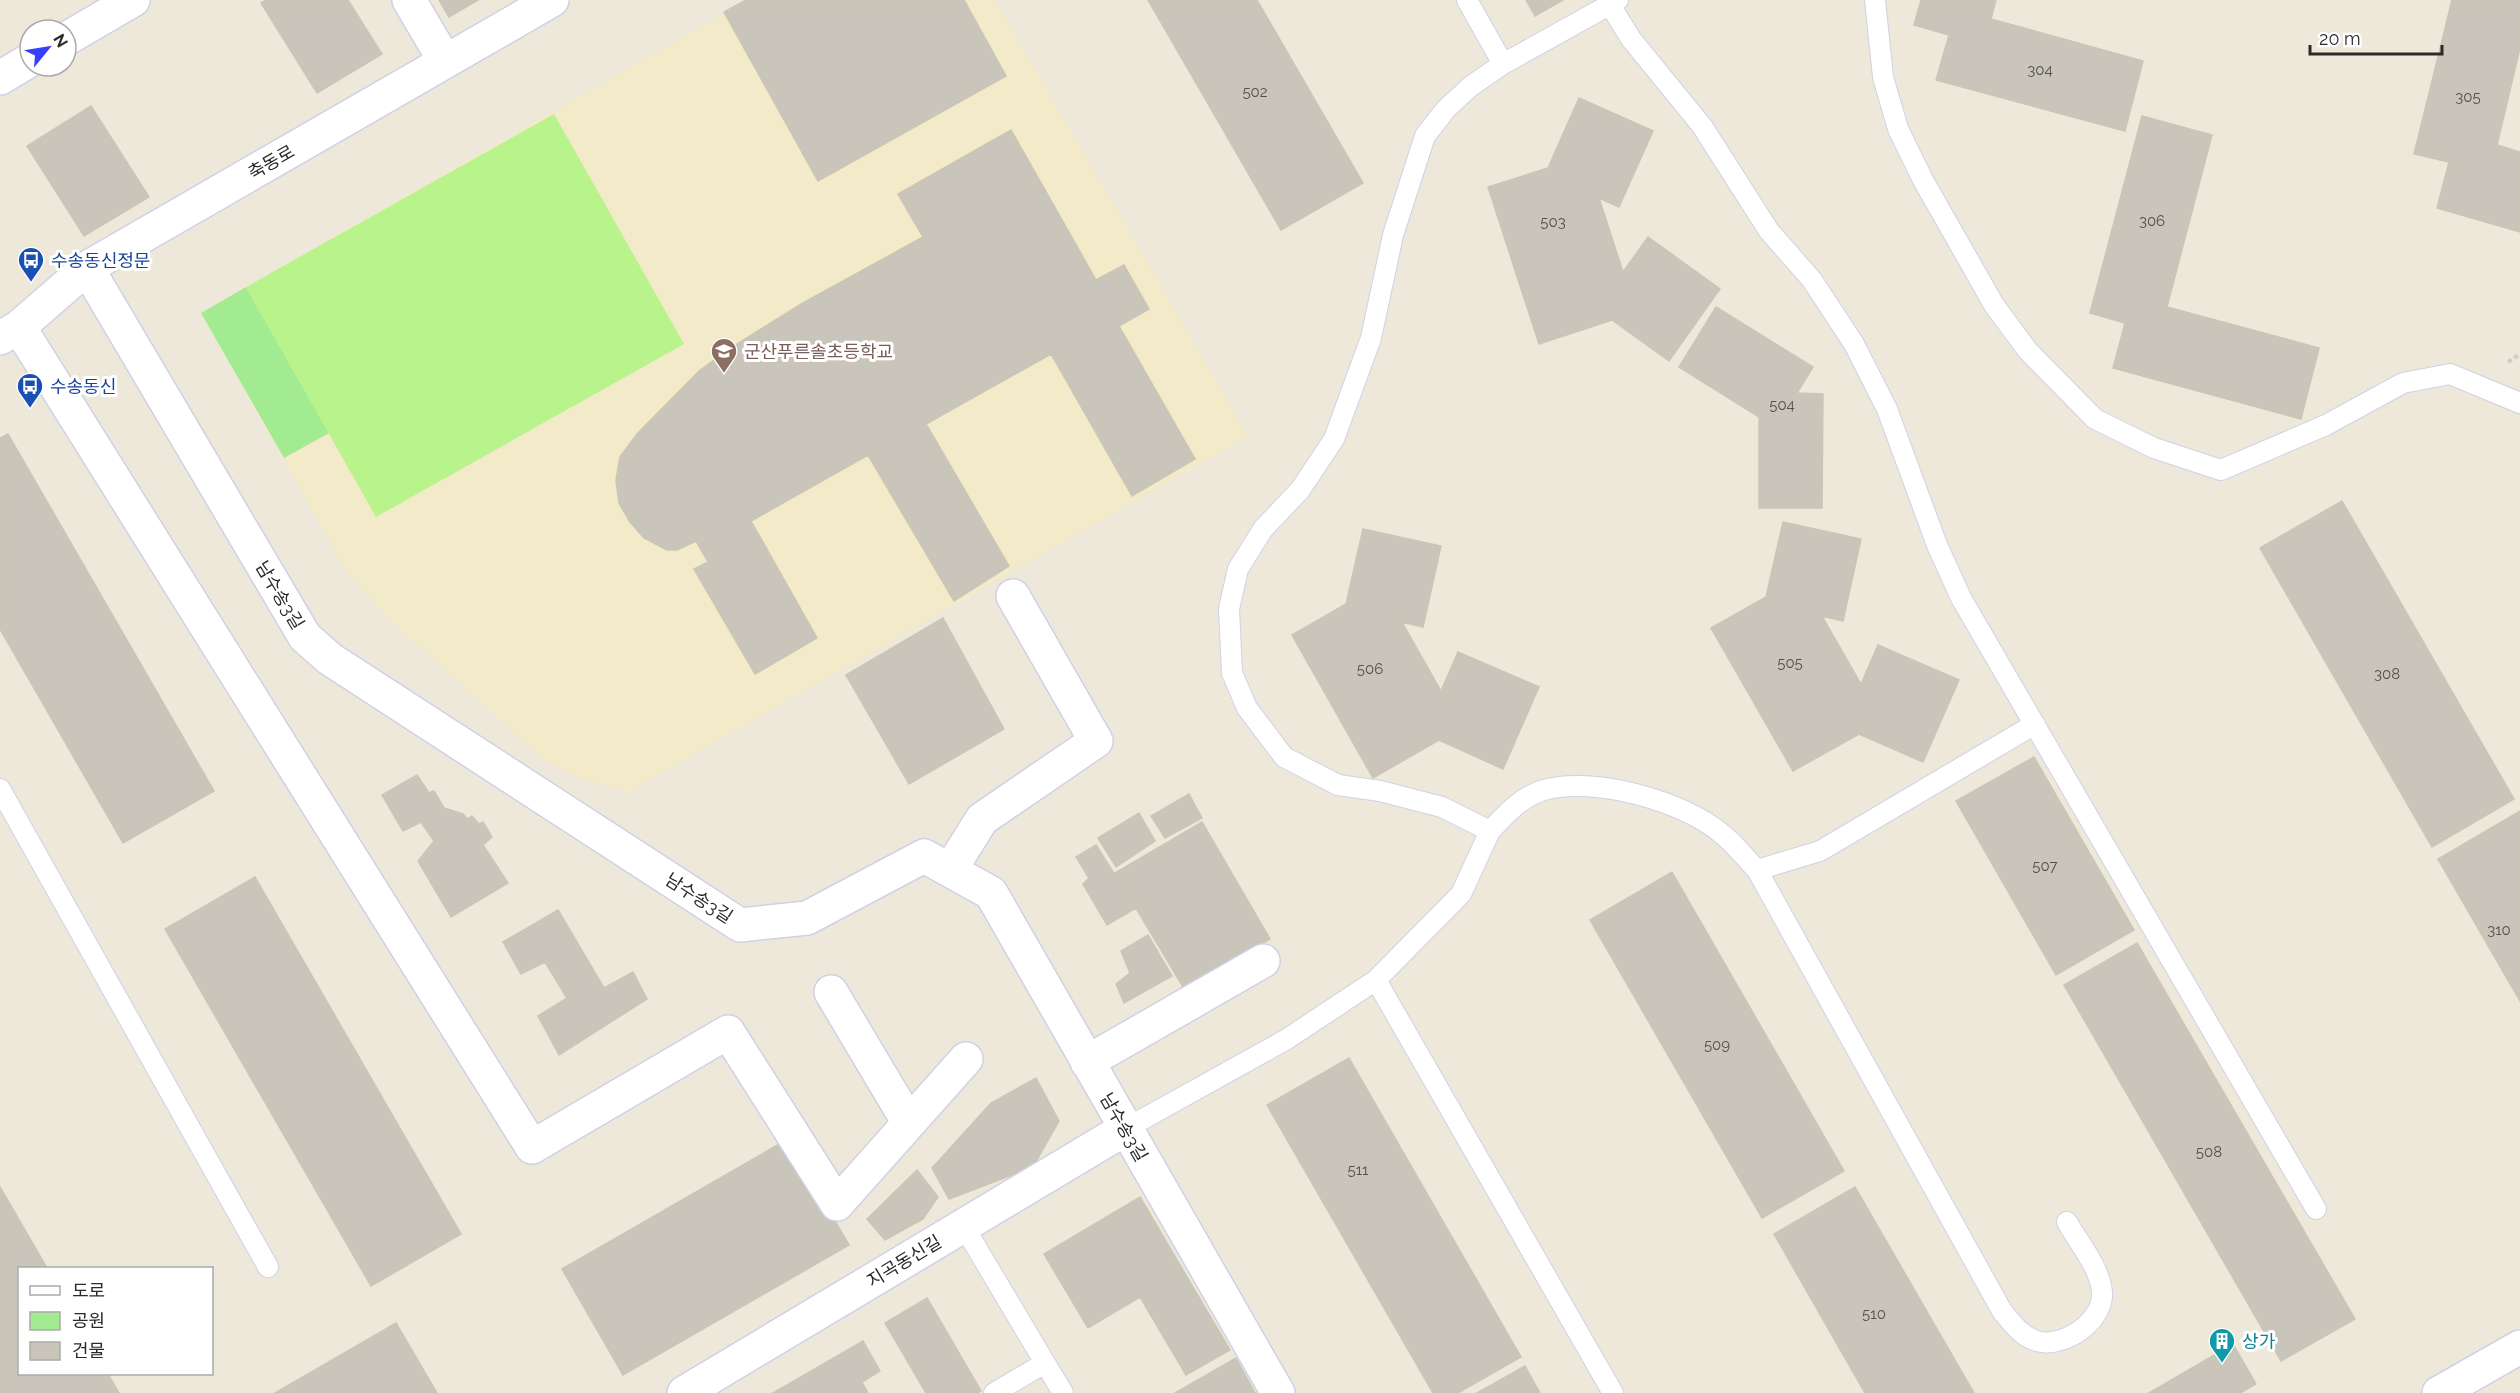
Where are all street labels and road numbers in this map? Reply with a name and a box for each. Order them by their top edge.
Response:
street label: 축동로 [244,140,298,184]
street label: 남수송3길 [251,557,309,633]
street label: 남수송3길 [661,869,737,927]
street label: 남수송3길 [1096,1089,1152,1165]
street label: 지곡동신길 [863,1231,945,1291]

